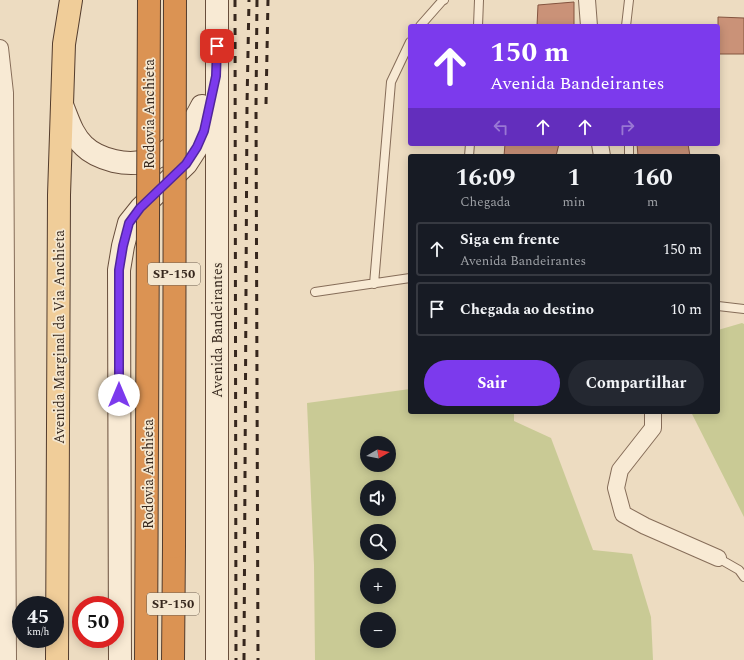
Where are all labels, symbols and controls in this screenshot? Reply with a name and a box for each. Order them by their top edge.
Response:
pin [200,29,234,63]
text: 150 m [490,31,569,74]
icon: arrive [206,35,228,57]
icon: ahead [424,40,476,92]
street label: Rodovia Anchieta [139,59,160,169]
text: Avenida Bandeirantes [490,70,665,97]
icon: left [490,116,512,138]
icon: ahead [532,116,554,138]
icon: ahead [574,116,596,138]
icon: right [616,116,638,138]
text: 16:09 [455,160,515,196]
text: 1 [567,160,581,196]
text: 160 [632,160,673,196]
text: Chegada [460,192,510,212]
text: min [563,192,585,212]
text: m [647,192,658,212]
text: Siga em frente [460,228,560,251]
street label: Avenida Marginal da Via Anchieta [49,230,70,444]
icon: ahead [426,238,448,260]
text: 150 m [663,238,702,261]
text: Avenida Bandeirantes [460,251,586,271]
street label: Avenida Bandeirantes [207,262,228,398]
road number: SP-150 [148,263,200,285]
icon: arrive [426,298,448,320]
text: Chegada ao destino [460,298,594,321]
text: 10 m [670,298,702,321]
button: Sair [424,360,560,406]
button: Compartilhar [568,360,704,406]
position arrow [98,374,140,416]
street label: Rodovia Anchieta [138,419,159,529]
north arrow [360,436,396,472]
map controls [360,436,396,648]
button: sound [360,480,396,516]
button: search [360,524,396,560]
button: + [360,568,396,604]
road number: SP-150 [147,593,199,615]
speed limit sign: 50 [72,596,124,648]
text: 45 [27,602,49,632]
button: − [360,612,396,648]
text: km/h [27,624,49,640]

